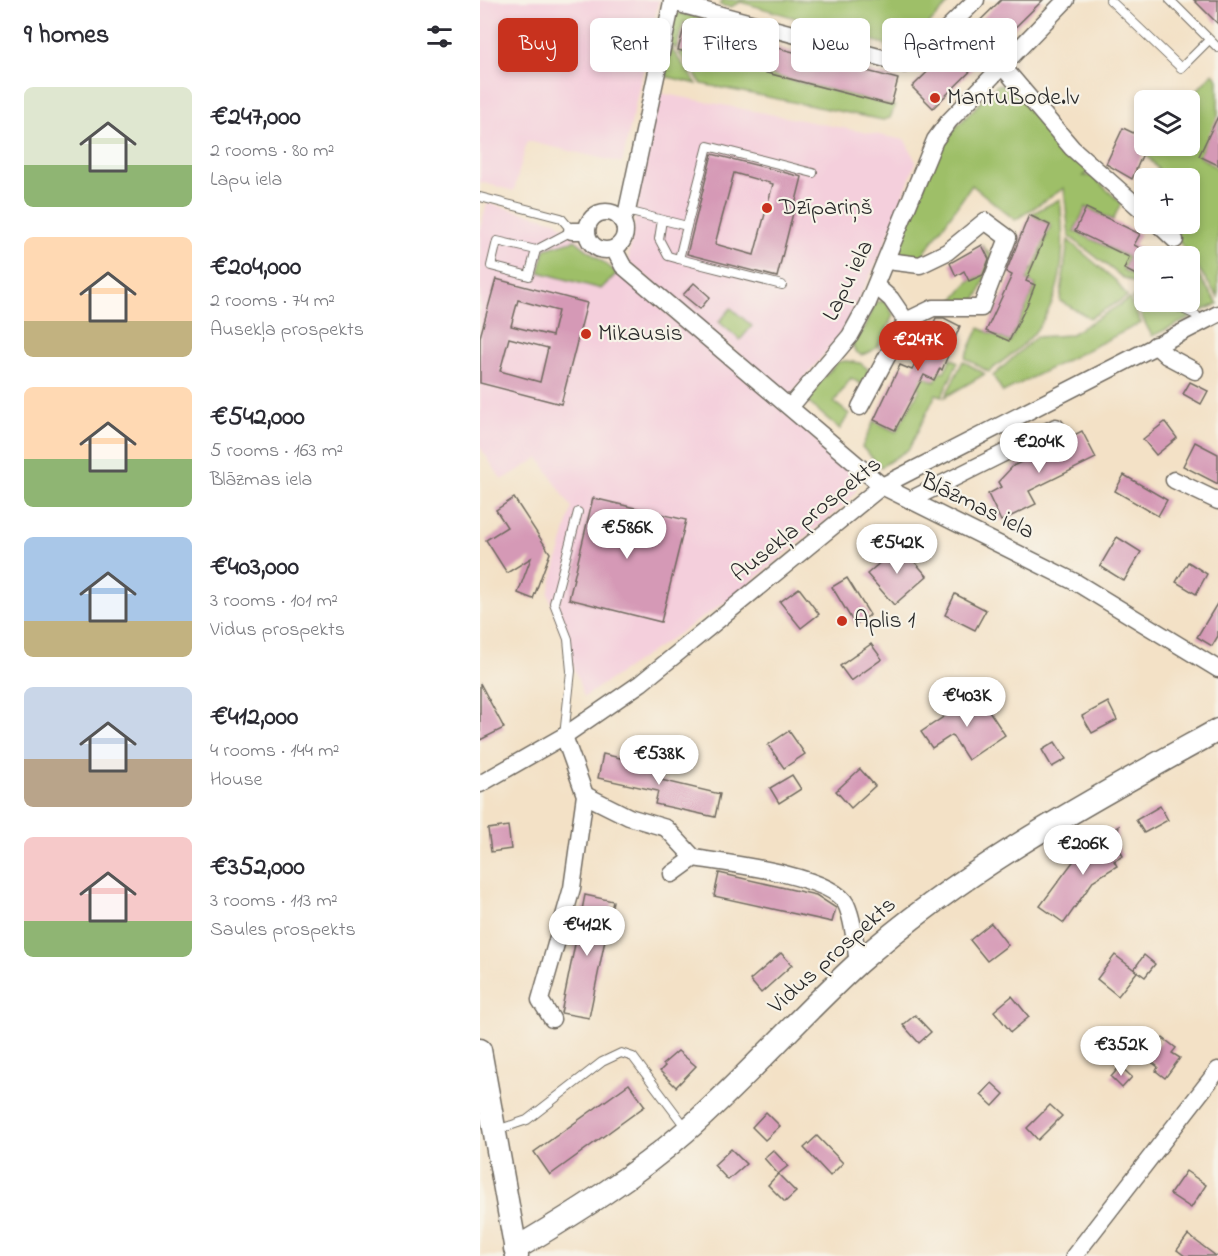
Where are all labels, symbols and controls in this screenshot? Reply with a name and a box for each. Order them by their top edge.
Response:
text: 9 homes [24,17,109,55]
chip: Buy [498,18,578,72]
chip: Rent [590,18,670,72]
chip: Filters [682,18,779,72]
chip: New [791,18,870,72]
chip: Apartment [882,18,1017,72]
icon: filters [423,20,456,53]
place label: MantuBode.lv [947,81,1080,116]
map controls [1134,90,1200,312]
button: layers [1134,90,1200,156]
marker: MantuBode.lv [928,91,942,105]
text: €247,000 [210,99,301,137]
icon: home [72,111,144,183]
text: 2 rooms · 80 m² [210,137,335,166]
text: Lapu iela [210,166,282,195]
button: + [1134,168,1200,234]
place label: Dzīpariņš [778,191,873,226]
marker: Dzīpariņš [760,201,774,215]
street label: Lapu iela [814,234,884,328]
button: − [1134,246,1200,312]
text: €204,000 [210,249,301,287]
icon: home [72,261,144,333]
text: 2 rooms · 74 m² [210,287,335,316]
text: Ausekļa prospekts [210,316,364,345]
place label: Mikausis [598,317,683,352]
pin: €247K [876,321,960,372]
text: €247K [893,326,943,355]
marker: Mikausis [579,327,593,341]
text: €542,000 [210,399,305,437]
icon: home [72,411,144,483]
pin: €204K [997,423,1081,474]
text: €204K [1014,428,1064,457]
text: 5 rooms · 163 m² [210,437,343,466]
street label: Ausekļa prospekts [724,448,890,592]
street label: Blāzmas iela [913,464,1040,550]
text: Blāzmas iela [210,466,312,495]
pin: €586K [585,509,669,560]
text: €586K [601,514,653,543]
pin: €542K [855,524,939,575]
text: €542K [870,529,924,558]
text: €403,000 [210,549,299,587]
icon: home [72,561,144,633]
text: 3 rooms · 101 m² [210,587,338,616]
place label: Aplis 1 [854,604,916,639]
marker: Aplis 1 [835,614,849,628]
text: Vidus prospekts [210,616,345,645]
pin: €403K [925,677,1009,728]
text: €403K [943,682,991,711]
text: €412,000 [210,699,298,737]
icon: home [72,711,144,783]
pin: €538K [617,735,701,786]
text: 4 rooms · 144 m² [210,737,340,766]
text: €538K [634,740,684,769]
text: House [210,766,263,795]
pin: €206K [1041,825,1125,876]
text: €206K [1057,830,1109,859]
text: €352,000 [210,849,305,887]
icon: home [72,861,144,933]
text: 3 rooms · 113 m² [210,887,338,916]
street label: Vidus prospekts [760,889,905,1024]
pin: €412K [545,906,629,957]
text: €412K [563,911,611,940]
text: Saules prospekts [210,916,356,945]
pin: €352K [1079,1026,1163,1077]
text: €352K [1094,1031,1148,1060]

